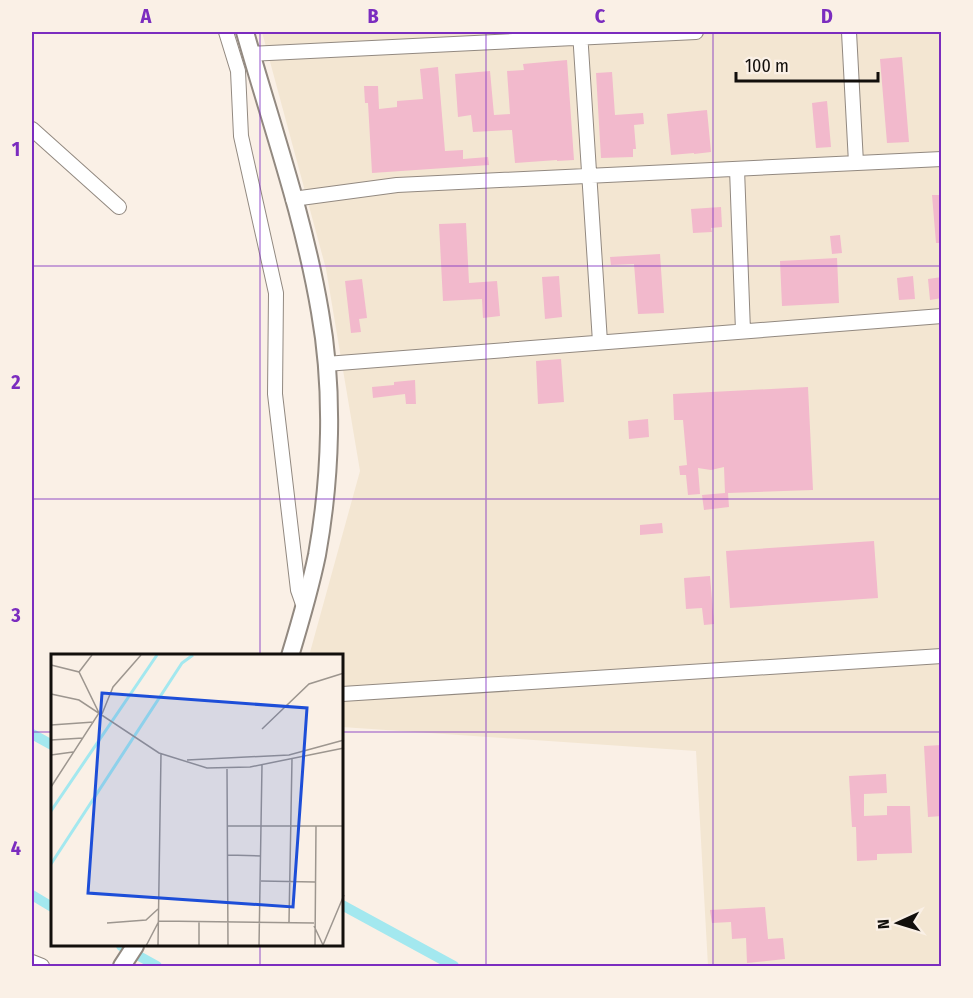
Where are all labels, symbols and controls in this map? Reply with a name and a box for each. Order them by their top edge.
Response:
text: A [140,4,153,28]
text: B [367,4,379,28]
text: C [595,4,606,28]
text: D [821,4,833,28]
scale bar [736,45,878,83]
text: 100 m [745,55,789,77]
text: 1 [12,137,20,161]
text: 2 [10,370,21,394]
text: 3 [10,603,21,627]
inset map [51,654,344,947]
text: 4 [11,836,21,860]
north arrow [868,893,928,953]
text: N [874,919,893,929]

